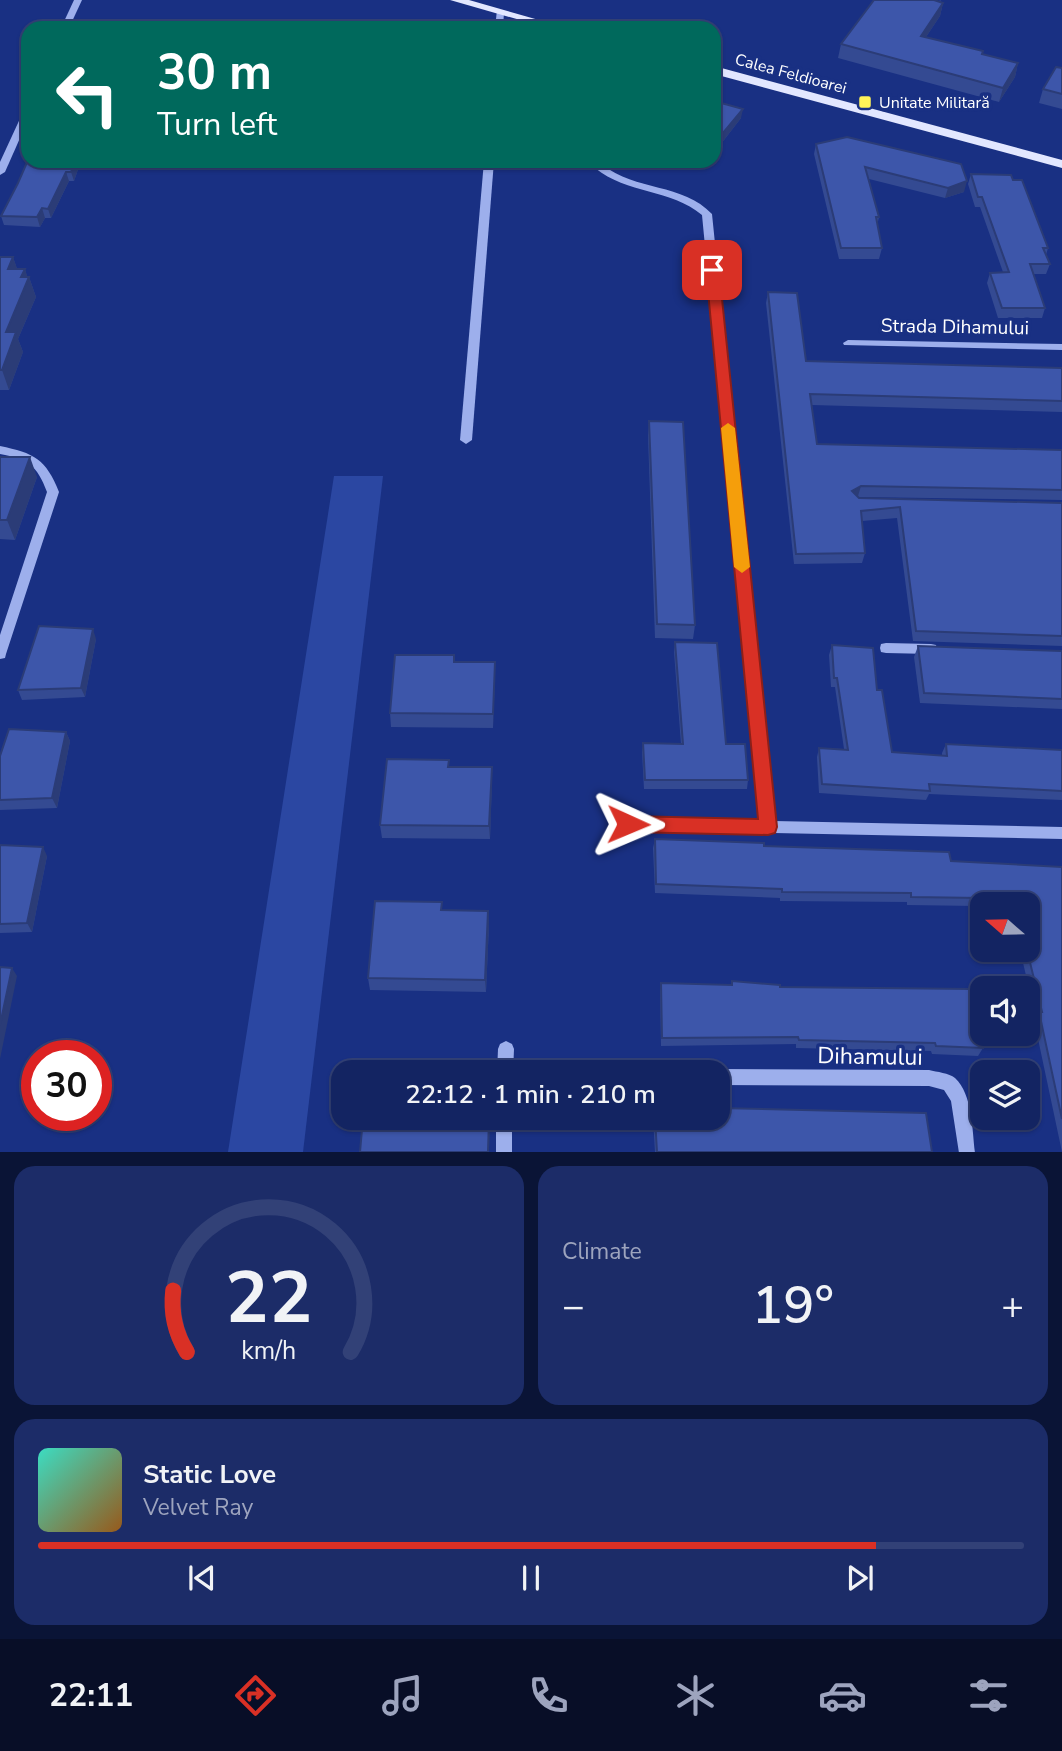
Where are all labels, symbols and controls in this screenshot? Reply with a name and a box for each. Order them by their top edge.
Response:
text: 30 m [157,39,272,106]
icon: left [42,49,133,140]
street label: Calea Feldioarei [733,49,849,99]
place label: Unitate Militară [879,92,990,114]
marker: Unitate Militară [857,94,873,110]
text: Turn left [157,103,277,146]
pin [682,240,742,300]
icon: arrive [693,251,731,289]
street label: Strada Dihamului [881,313,1029,341]
position arrow [591,787,665,861]
north arrow [970,892,1040,962]
map controls [970,892,1040,1130]
button: sound [970,976,1040,1046]
speed limit sign: 30 [21,1040,112,1131]
street label: Dihamului [817,1040,923,1073]
button: layers [970,1060,1040,1130]
text: 22:12 · 1 min · 210 m [405,1077,656,1112]
text: Climate [562,1236,642,1267]
text: 22 [225,1248,313,1348]
text: 19° [752,1270,834,1341]
text: − [562,1281,585,1332]
text: + [1001,1281,1024,1332]
text: km/h [241,1333,297,1367]
text: Static Love [143,1457,276,1492]
text: Velvet Ray [143,1492,253,1523]
icon: previous [183,1559,221,1597]
icon: pause [512,1559,550,1597]
icon: next [841,1559,879,1597]
icon: directions [231,1671,280,1720]
icon: music [378,1671,427,1720]
icon: phone [524,1671,573,1720]
icon: climate [671,1671,720,1720]
icon: car [818,1671,867,1720]
icon: filters [964,1671,1013,1720]
text: 22:11 [49,1674,134,1717]

